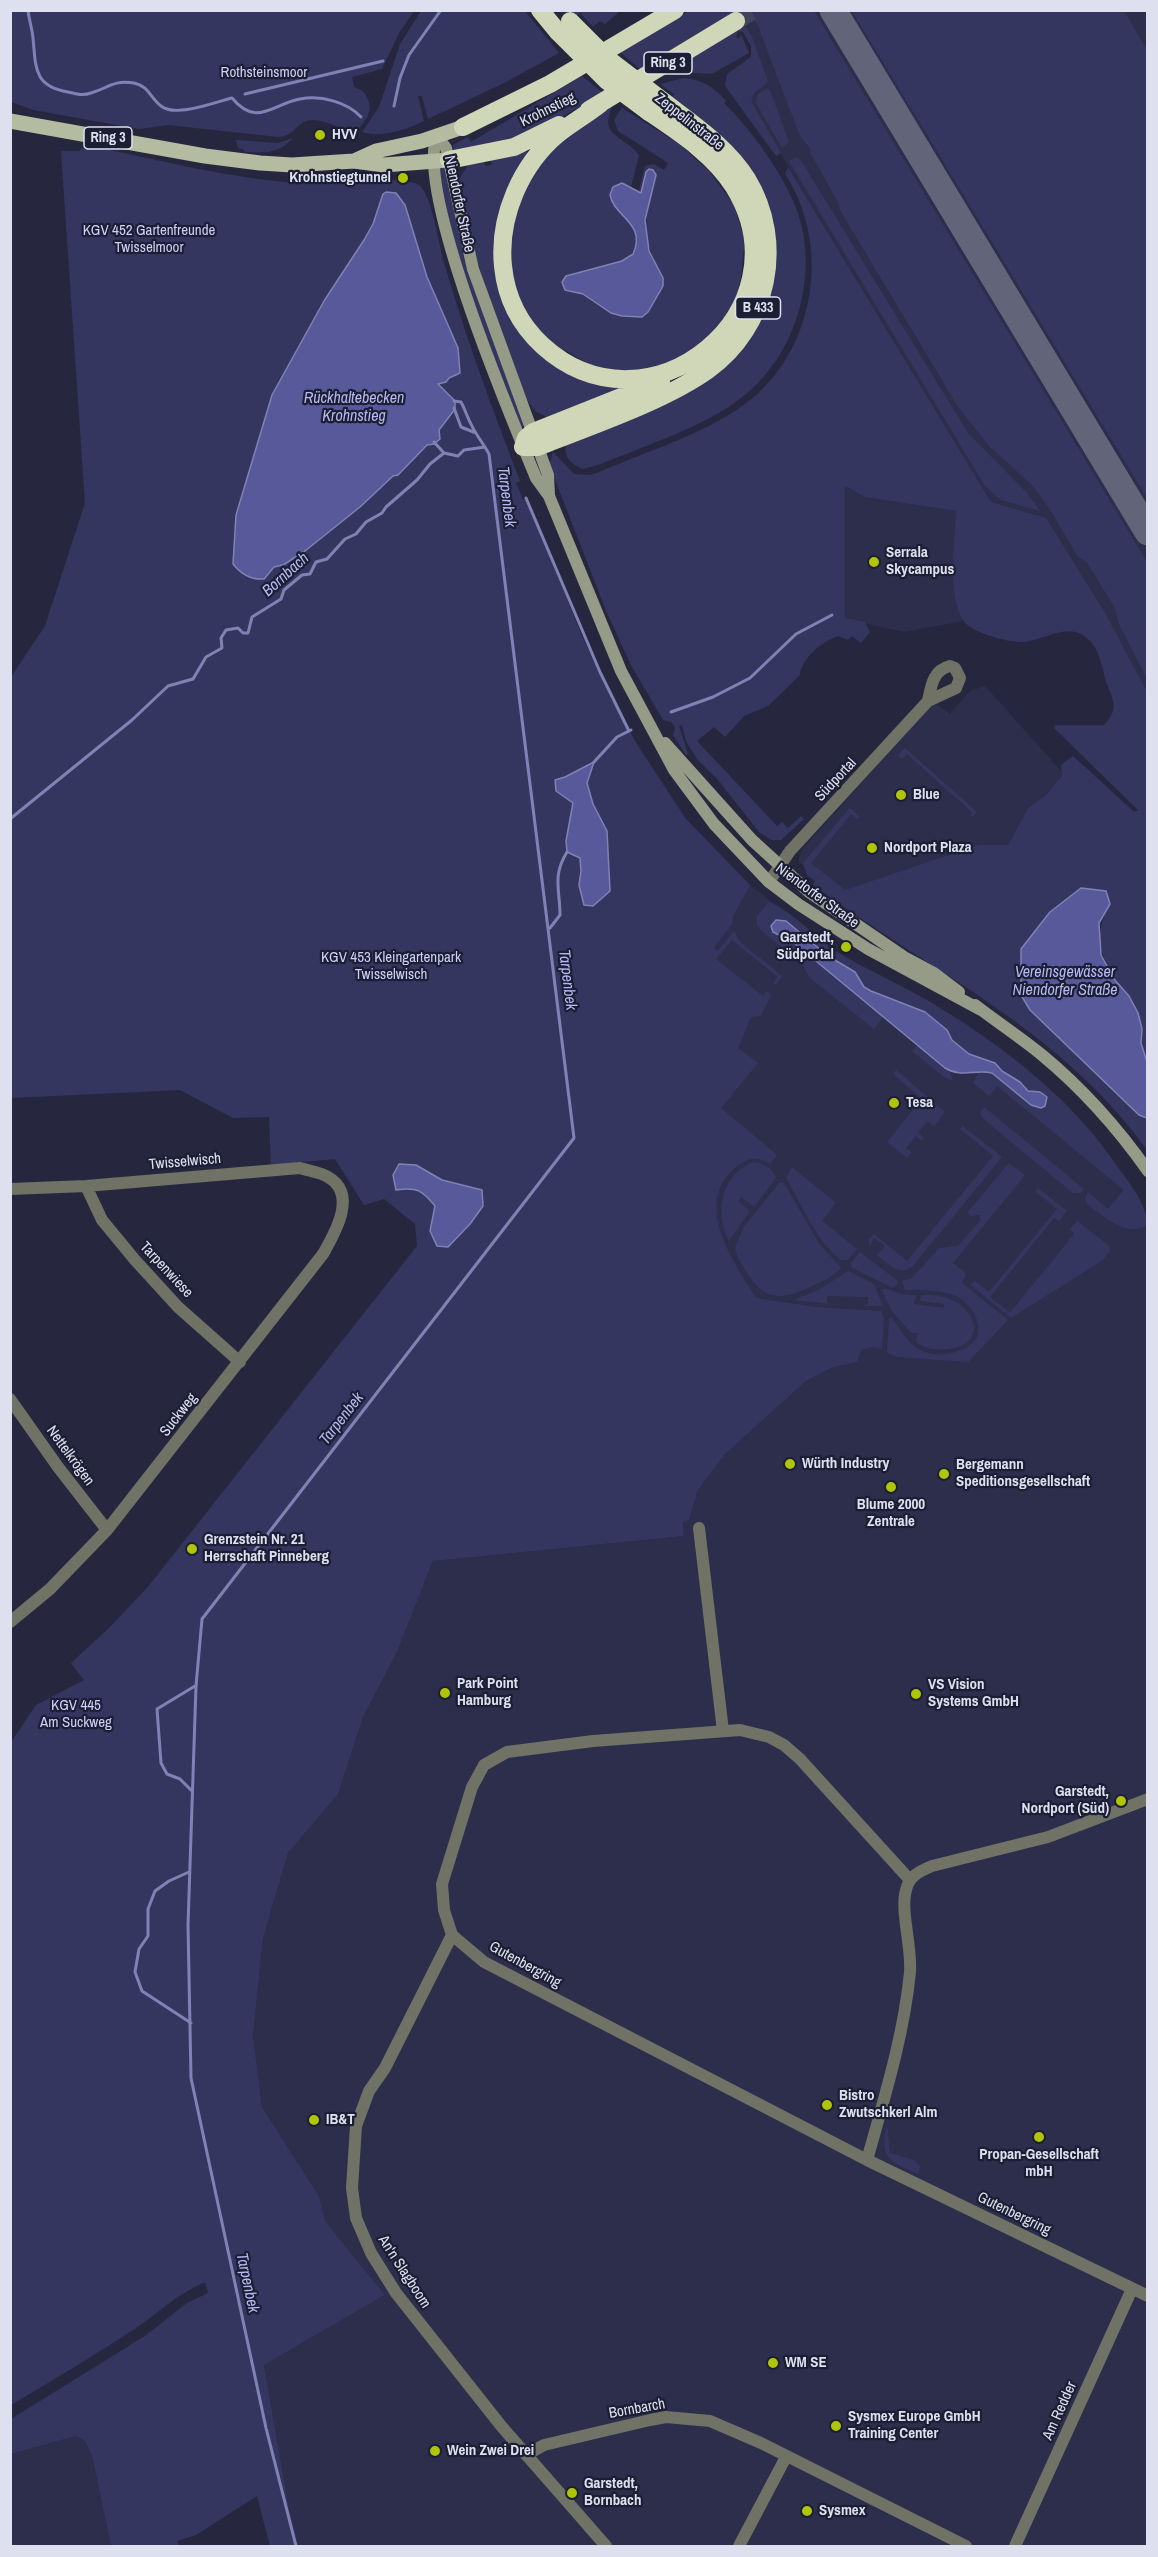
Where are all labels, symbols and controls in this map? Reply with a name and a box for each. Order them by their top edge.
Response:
road number: Ring 3 [644,52,692,74]
park label: Rothsteinsmoor [221,64,307,82]
street label: Krohnstieg [517,89,579,131]
street label: Zeppelinstraße [651,89,727,155]
place label: HVV [332,126,357,144]
road number: Ring 3 [84,127,132,149]
marker: HVV [313,128,327,142]
street label: Niendorfer Straße [440,154,478,254]
place label: Krohnstiegtunnel [289,169,391,187]
marker: Krohnstiegtunnel [396,171,410,185]
park label: KGV 452 Gartenfreunde Twisselmoor [83,222,215,257]
road number: B 433 [736,297,780,319]
water label: Rückhaltebecken Krohnstieg [304,389,404,427]
water label: Tarpenbek [493,466,519,528]
place label: Serrala Skycampus [886,544,954,579]
water label: Bornbach [259,549,313,601]
marker: Serrala Skycampus [867,555,881,569]
street label: Südportal [811,755,861,805]
place label: Blue [913,786,940,804]
marker: Blue [894,788,908,802]
place label: Nordport Plaza [884,839,971,857]
marker: Nordport Plaza [865,841,879,855]
street label: Niendorfer Straße [772,860,862,932]
place label: Garstedt, Südportal [777,929,834,964]
marker: Garstedt, Südportal [839,940,853,954]
park label: KGV 453 Kleingartenpark Twisselwisch [321,949,461,984]
water label: Tarpenbek [554,949,580,1011]
water label: Vereinsgewässer Niendorfer Straße [1012,963,1118,1001]
place label: Tesa [906,1094,933,1112]
marker: Tesa [887,1096,901,1110]
street label: Twisselwisch [148,1150,222,1174]
street label: Tarpenwiese [136,1238,196,1302]
water label: Tarpenbek [316,1389,368,1449]
street label: Suckweg [157,1390,201,1440]
street label: Nettelkrögen [42,1423,98,1489]
place label: Würth Industry [802,1455,889,1473]
place label: Bergemann Speditionsgesellschaft [956,1456,1090,1491]
marker: Würth Industry [783,1457,797,1471]
marker: Bergemann Speditionsgesellschaft [937,1467,951,1481]
marker: Blume 2000 Zentrale [884,1480,898,1494]
place label: Blume 2000 Zentrale [857,1496,925,1531]
place label: Grenzstein Nr. 21 Herrschaft Pinneberg [204,1531,329,1566]
marker: Grenzstein Nr. 21 Herrschaft Pinneberg [185,1542,199,1556]
place label: Park Point Hamburg [457,1675,518,1710]
place label: VS Vision Systems GmbH [928,1676,1019,1711]
marker: Park Point Hamburg [438,1686,452,1700]
marker: VS Vision Systems GmbH [909,1687,923,1701]
park label: KGV 445 Am Suckweg [40,1697,112,1732]
place label: Garstedt, Nordport (Süd) [1022,1783,1109,1818]
marker: Garstedt, Nordport (Süd) [1114,1794,1128,1808]
street label: Gutenbergring [486,1938,564,1992]
place label: Bistro Zwutschkerl Alm [839,2087,937,2122]
marker: Bistro Zwutschkerl Alm [820,2098,834,2112]
place label: IB&T [326,2111,355,2129]
marker: IB&T [307,2113,321,2127]
marker: Propan-Gesellschaft mbH [1032,2130,1046,2144]
place label: Propan-Gesellschaft mbH [979,2146,1099,2181]
street label: Gutenbergring [974,2189,1054,2239]
street label: An'n Slagboom [374,2232,434,2312]
water label: Tarpenbek [231,2251,263,2315]
place label: WM SE [785,2354,827,2372]
marker: WM SE [766,2356,780,2370]
street label: Am Redder [1039,2379,1081,2443]
street label: Bornbarch [607,2395,667,2423]
place label: Sysmex Europe GmbH Training Center [848,2408,981,2443]
marker: Sysmex Europe GmbH Training Center [829,2419,843,2433]
place label: Wein Zwei Drei [447,2442,534,2460]
marker: Wein Zwei Drei [428,2444,442,2458]
place label: Garstedt, Bornbach [584,2475,641,2510]
marker: Garstedt, Bornbach [565,2486,579,2500]
place label: Sysmex [819,2502,865,2520]
marker: Sysmex [800,2504,814,2518]

